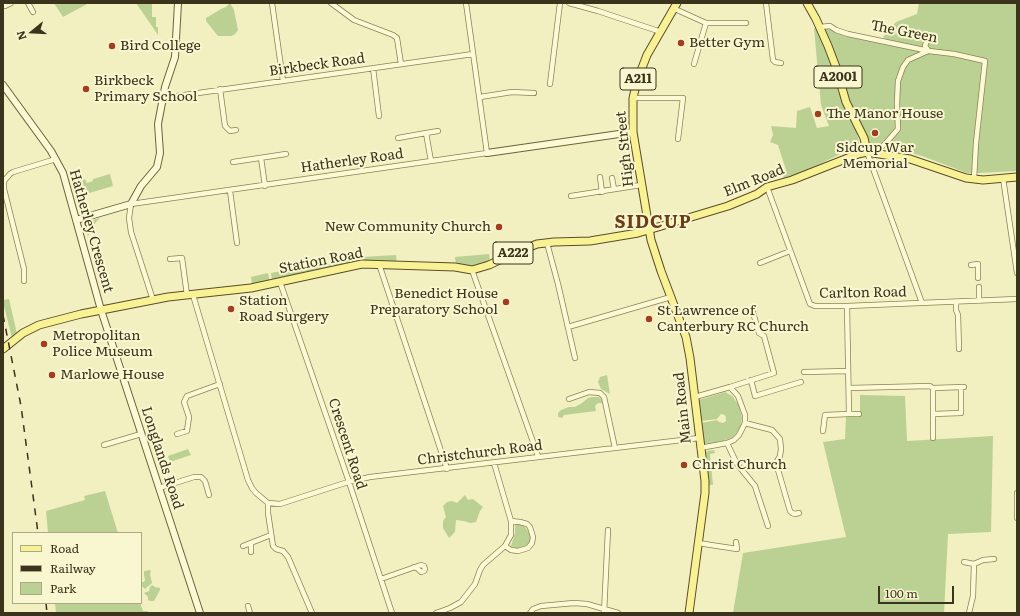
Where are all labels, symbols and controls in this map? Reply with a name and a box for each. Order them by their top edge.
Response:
north arrow [12,12,52,52]
street label: The Green [869,17,939,47]
text: N [12,29,30,43]
place label: Better Gym [689,35,765,51]
place label: Bird College [120,38,201,54]
marker: Better Gym [676,38,686,48]
marker: Bird College [107,41,117,51]
street label: Birkbeck Road [268,50,366,80]
road number: A2001 [814,66,862,88]
road number: A211 [620,68,656,90]
place label: Birkbeck Primary School [94,73,198,106]
marker: Birkbeck Primary School [81,84,91,94]
place label: The Manor House [826,106,943,122]
marker: The Manor House [813,109,823,119]
street label: High Street [613,110,637,188]
marker: Sidcup War Memorial [870,128,880,138]
place label: Sidcup War Memorial [836,140,914,172]
street label: Hatherley Road [300,145,404,177]
street label: Elm Road [721,161,787,201]
street label: Hatherley Crescent [65,167,117,295]
district label: SIDCUP [614,212,692,234]
place label: New Community Church [325,219,491,235]
marker: New Community Church [494,222,504,232]
road number: A222 [493,242,533,264]
street label: Station Road [278,245,364,277]
street label: Carlton Road [819,284,907,302]
place label: Benedict House Preparatory School [370,286,498,318]
place label: Station Road Surgery [239,293,329,326]
marker: Benedict House Preparatory School [501,297,511,307]
place label: St Lawrence of Canterbury RC Church [657,303,809,336]
marker: Station Road Surgery [226,304,236,314]
marker: St Lawrence of Canterbury RC Church [644,314,654,324]
place label: Metropolitan Police Museum [52,328,153,360]
marker: Metropolitan Police Museum [39,339,49,349]
place label: Marlowe House [60,367,164,383]
marker: Marlowe House [47,370,57,380]
street label: Main Road [671,371,695,445]
street label: Crescent Road [324,396,370,492]
street label: Longlands Road [138,405,186,511]
street label: Christchurch Road [416,437,544,469]
place label: Christ Church [692,457,787,473]
marker: Christ Church [679,460,689,470]
legend [12,532,142,604]
text: Road [50,539,79,557]
text: Railway [50,559,96,577]
scale bar [880,578,956,604]
text: Park [50,579,76,597]
text: 100 m [885,584,918,602]

